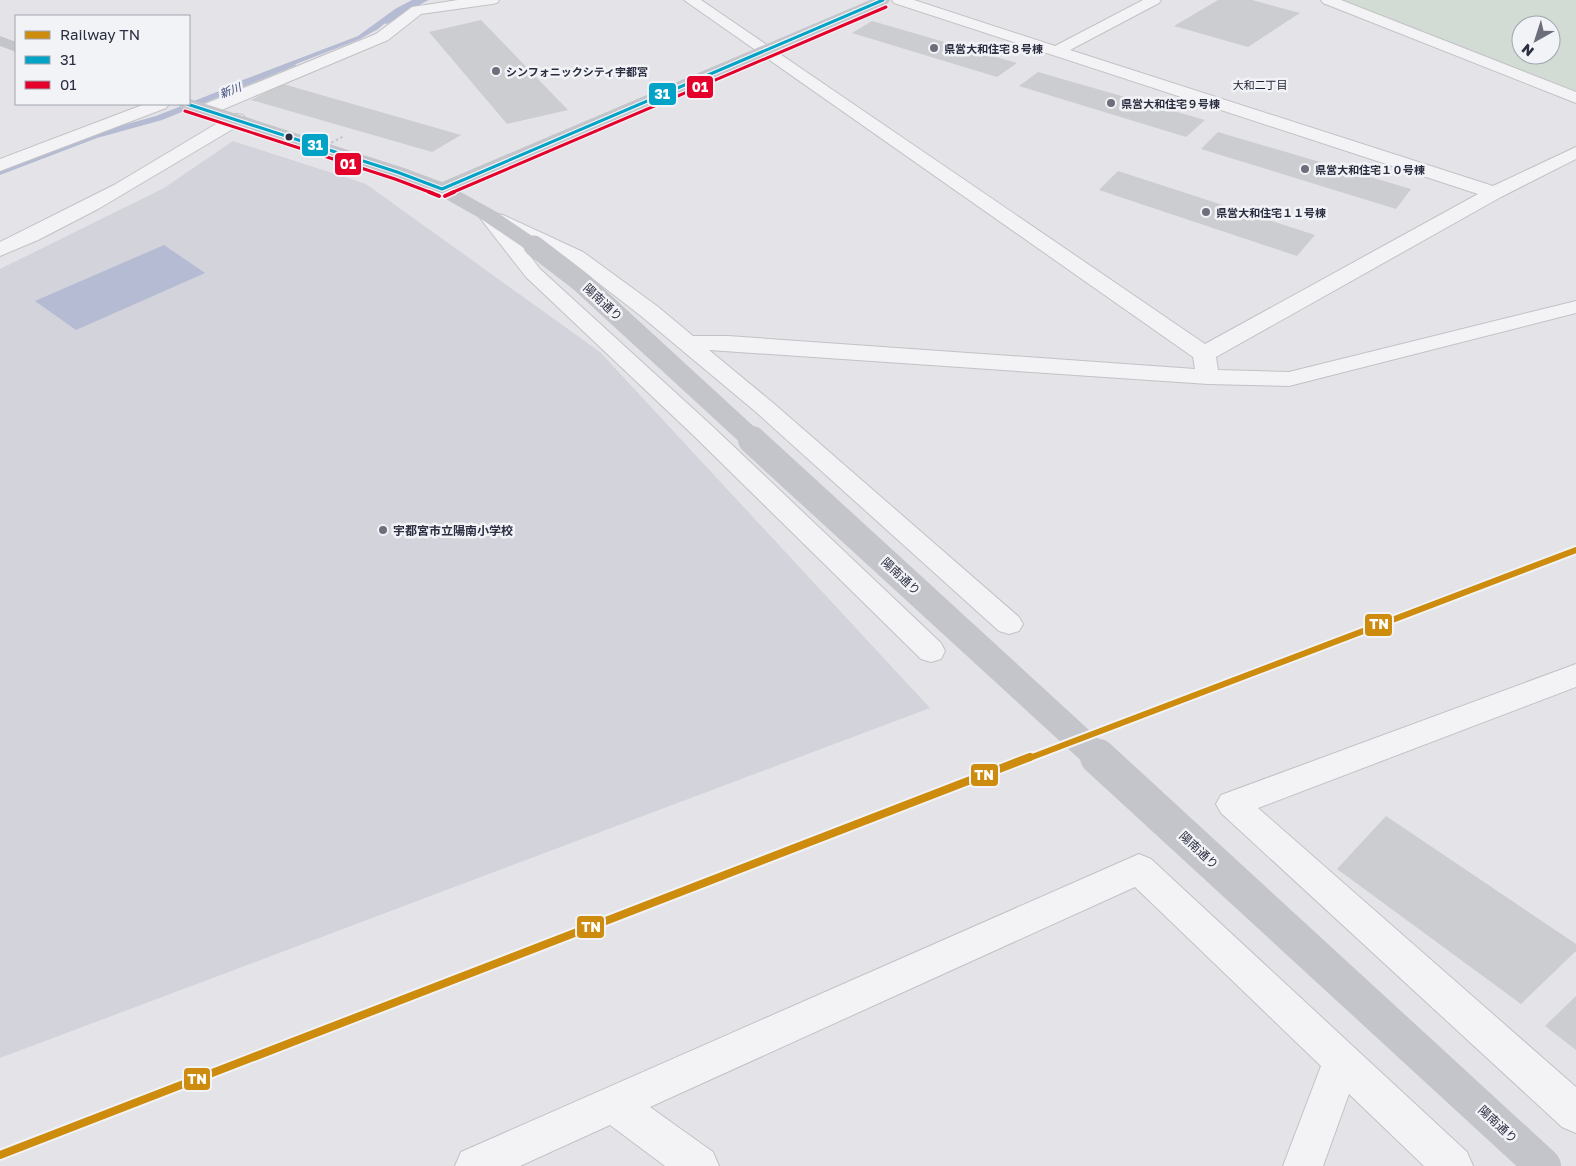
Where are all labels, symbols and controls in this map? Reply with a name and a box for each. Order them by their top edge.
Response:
legend [15,15,190,105]
north arrow [1511,15,1561,65]
text: Railway TN [60,25,140,43]
text: N [1518,41,1537,60]
marker: 県営大和住宅８号棟 [928,42,940,54]
place label: 県営大和住宅８号棟 [944,42,1043,55]
text: 31 [60,50,76,68]
marker: シンフォニックシティ宇都宮 [490,65,502,77]
place label: シンフォニックシティ宇都宮 [506,65,648,78]
text: 01 [60,75,77,93]
line badge: 01 [686,75,714,99]
text: 01 [692,78,708,95]
district label: 大和二丁目 [1233,78,1288,91]
water label: 新川 [217,79,244,100]
line badge: 31 [648,82,677,106]
text: 31 [654,85,670,102]
marker: 県営大和住宅９号棟 [1105,97,1117,109]
place label: 県営大和住宅９号棟 [1121,97,1220,110]
unlabelled marker [284,132,294,142]
line badge: 31 [301,133,329,157]
text: 31 [307,136,323,153]
line badge: 01 [334,152,362,176]
text: 01 [340,155,356,172]
marker: 県営大和住宅１０号棟 [1299,163,1311,175]
place label: 県営大和住宅１０号棟 [1315,163,1425,176]
marker: 県営大和住宅１１号棟 [1200,206,1212,218]
place label: 県営大和住宅１１号棟 [1216,206,1326,219]
street label: 陽南通り [580,280,626,324]
place label: 宇都宮市立陽南小学校 [393,523,513,538]
marker: 宇都宮市立陽南小学校 [377,524,389,536]
street label: 陽南通り [878,554,924,598]
line badge: TN [1364,613,1393,637]
text: TN [1369,615,1389,632]
line badge: TN [970,763,999,787]
text: TN [974,766,994,783]
street label: 陽南通り [1176,828,1222,872]
line badge: TN [576,915,605,939]
text: TN [581,918,601,935]
line badge: TN [183,1067,211,1091]
text: TN [187,1070,207,1087]
street label: 陽南通り [1475,1102,1521,1146]

